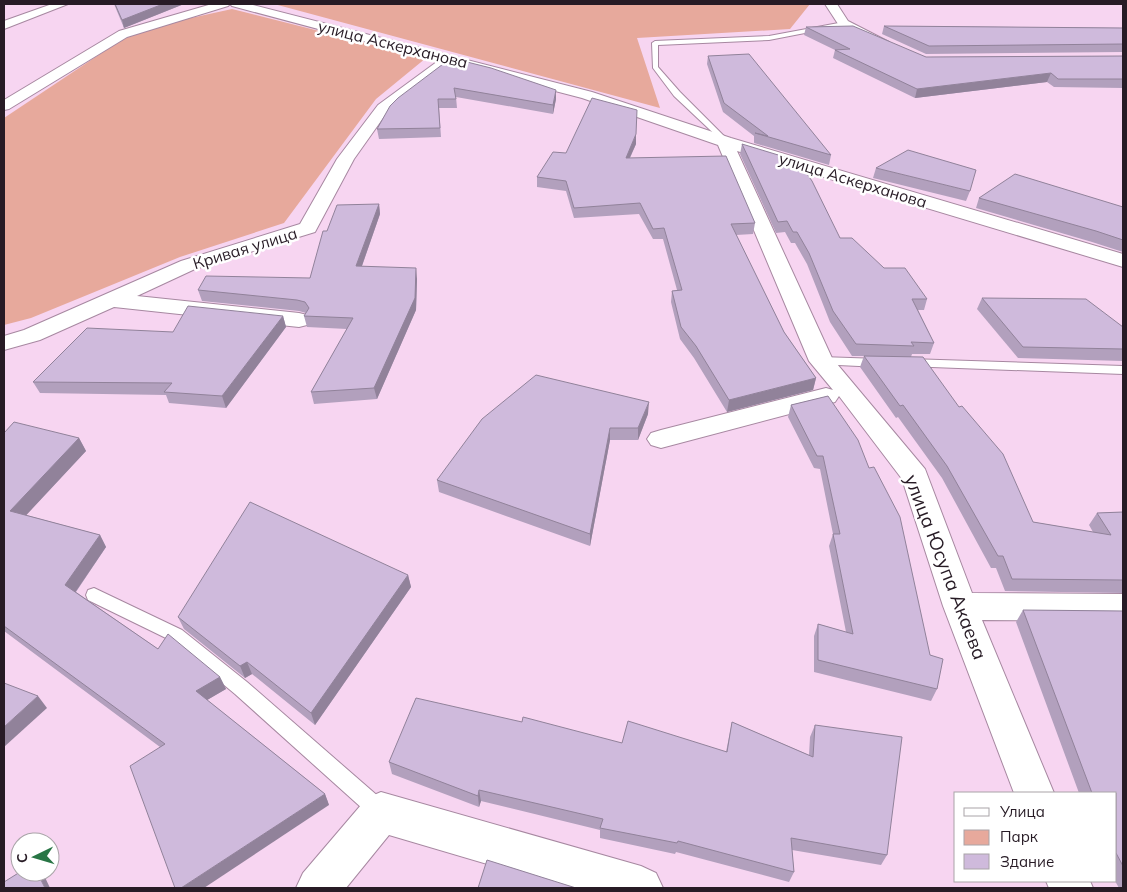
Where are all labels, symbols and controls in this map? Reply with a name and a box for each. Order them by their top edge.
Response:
street label: улица Аскерханова [316,16,470,72]
street label: улица Аскерханова [777,148,929,212]
street label: Кривая улица [190,223,300,273]
street label: улица Юсупа Акаева [900,471,992,663]
legend [954,792,1117,882]
text: Улица [999,802,1045,821]
text: Парк [1000,827,1039,846]
north arrow [10,832,60,882]
text: Здание [1000,852,1054,871]
text: С [13,853,31,864]

